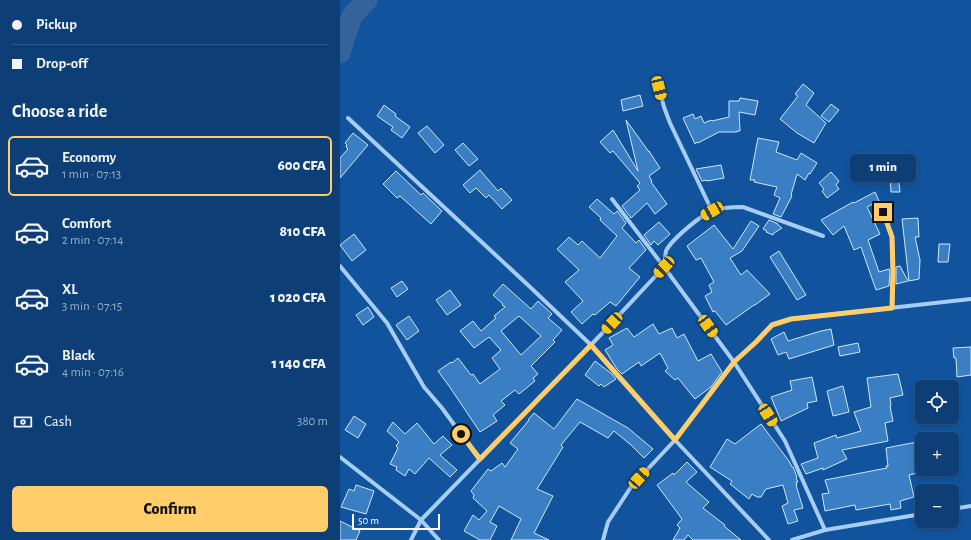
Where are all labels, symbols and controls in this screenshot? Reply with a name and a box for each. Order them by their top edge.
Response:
text: Pickup [36,17,77,32]
text: Drop-off [36,56,88,71]
car [650,75,668,101]
text: Choose a ride [12,103,107,121]
icon: car [14,148,50,184]
text: Economy [62,150,116,165]
callout: 1 min [850,154,916,182]
text: 600 CFA [277,158,326,173]
text: 1 min [869,161,897,174]
text: 1 min · 07:13 [62,168,121,181]
car [699,200,725,222]
route end [874,203,892,221]
icon: car [14,214,50,250]
text: Comfort [62,216,111,231]
text: 810 CFA [279,224,326,239]
text: 2 min · 07:14 [62,234,124,247]
car [651,254,677,280]
icon: car [14,280,50,316]
text: XL [62,282,78,297]
text: 1 020 CFA [270,290,326,305]
text: 3 min · 07:15 [62,300,122,313]
car [599,310,625,336]
car [696,313,720,339]
icon: car [14,346,50,382]
text: Black [62,348,95,363]
text: 1 140 CFA [272,356,326,371]
text: 4 min · 07:16 [62,366,124,379]
map controls [915,380,959,528]
button: locate [915,380,959,424]
car [756,402,780,428]
icon: cash [12,411,34,433]
text: Cash [44,414,72,429]
text: 380 m [297,415,328,428]
route start [452,425,470,443]
button: + [915,432,959,476]
car [627,465,651,491]
button: − [915,484,959,528]
button: Confirm [12,486,328,532]
scale bar [352,512,440,531]
text: 50 m [358,515,379,526]

